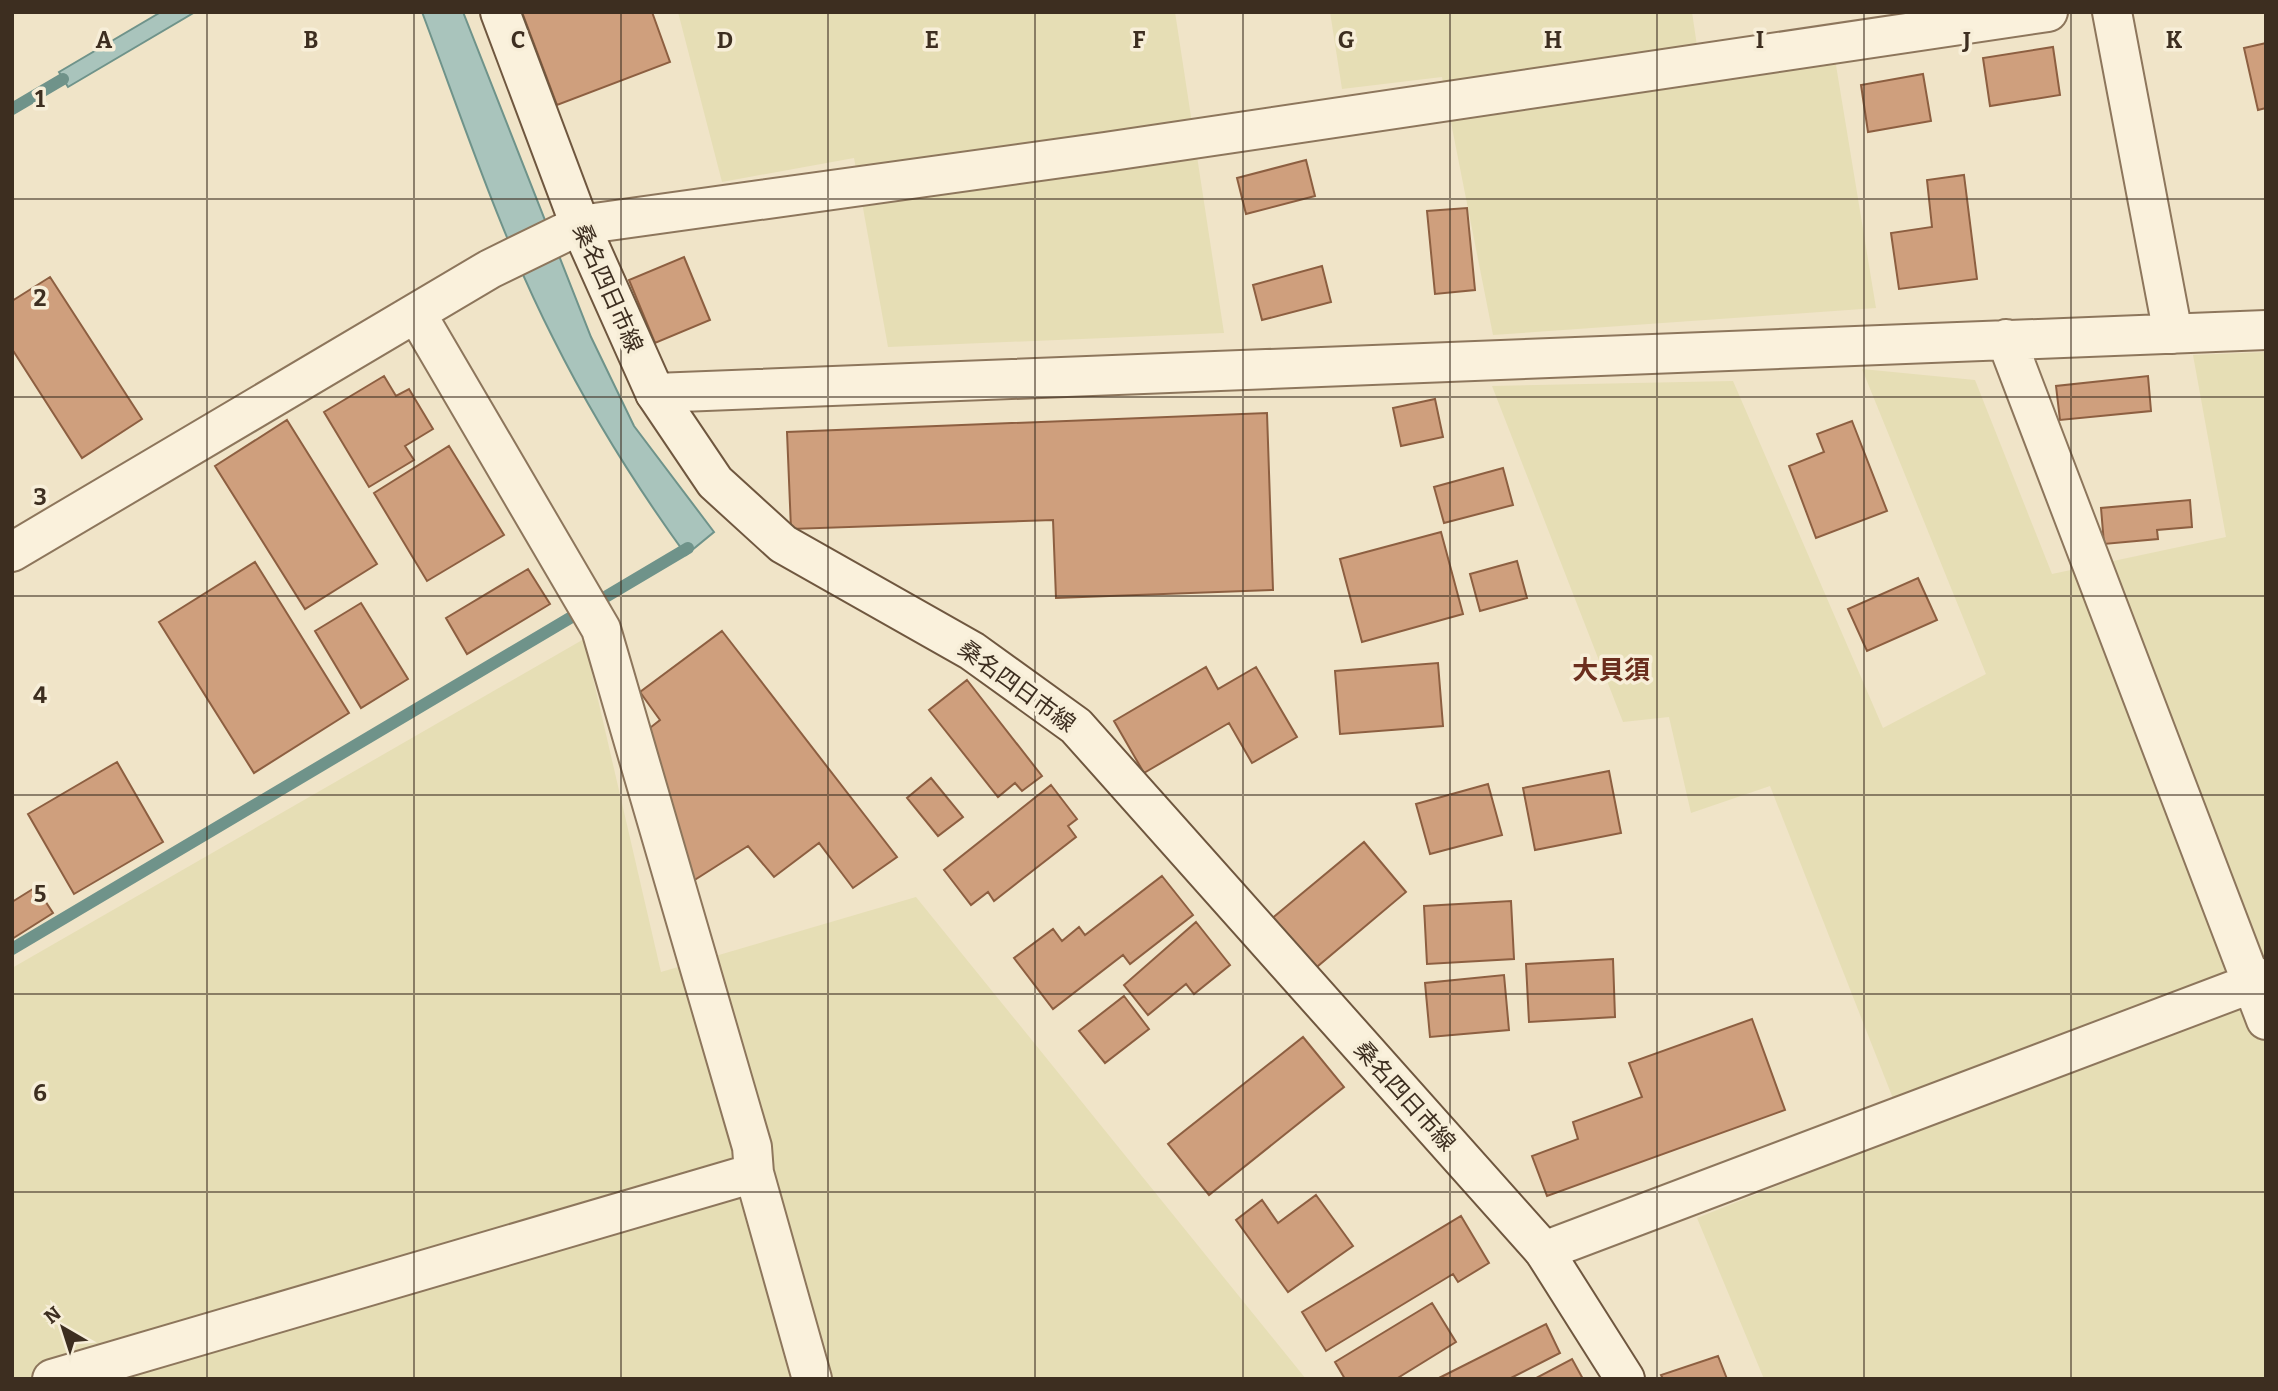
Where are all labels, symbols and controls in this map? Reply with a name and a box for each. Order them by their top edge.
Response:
text: A [96,26,113,54]
text: B [304,26,318,54]
text: C [511,26,525,54]
text: D [717,26,733,54]
text: E [925,26,939,54]
text: F [1133,26,1146,54]
text: G [1338,26,1355,54]
text: H [1544,26,1562,54]
text: I [1756,26,1764,54]
text: J [1961,26,1971,54]
text: K [2166,26,2183,54]
text: 1 [35,85,45,113]
street label: 桑名四日市線 [567,219,649,357]
text: 2 [34,284,47,312]
text: 3 [33,483,47,511]
street label: 桑名四日市線 [953,634,1081,738]
district label: 大貝須 [1572,655,1650,686]
text: 4 [33,681,47,709]
text: 5 [34,880,46,908]
street label: 桑名四日市線 [1348,1035,1462,1157]
text: 6 [33,1079,47,1107]
north arrow [28,1293,98,1363]
text: N [40,1301,66,1329]

